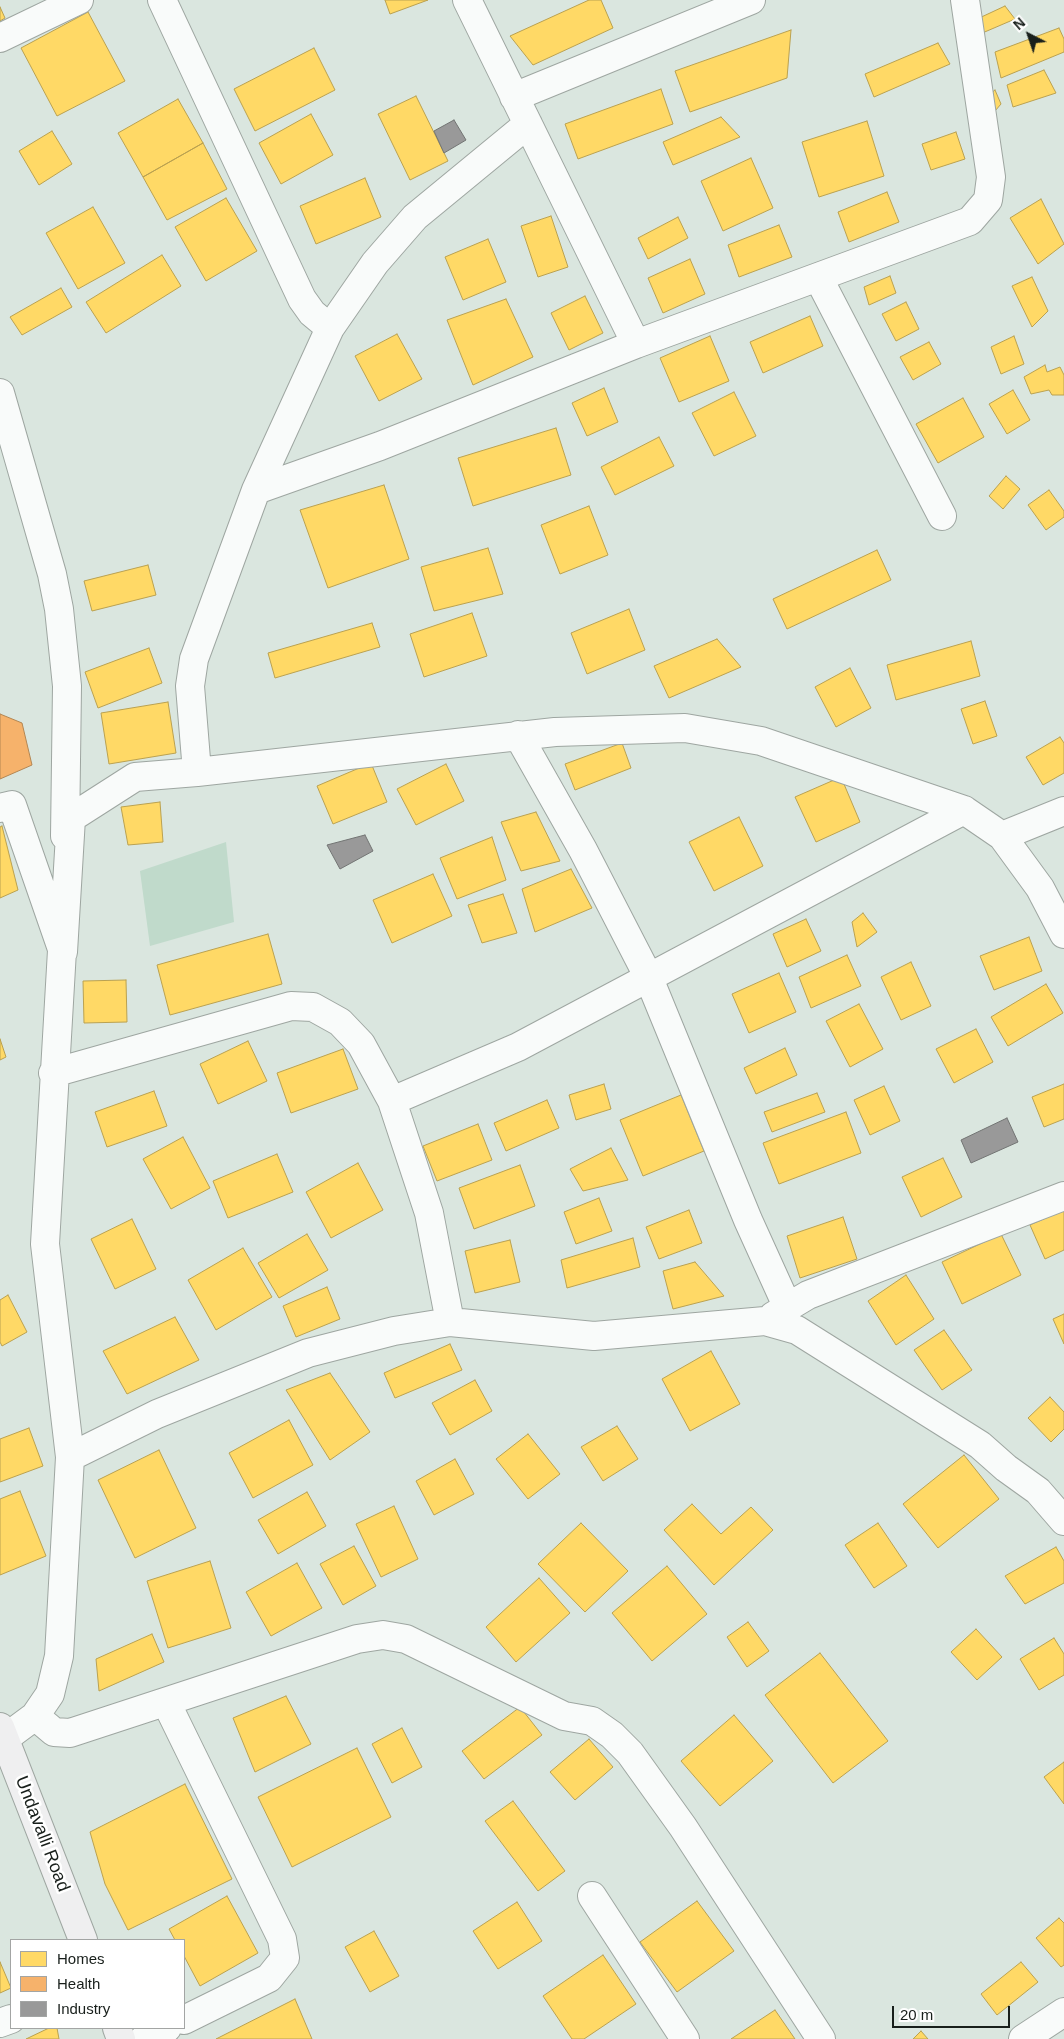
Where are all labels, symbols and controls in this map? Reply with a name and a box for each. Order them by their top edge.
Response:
north arrow [1004,10,1054,60]
text: N [1010,14,1028,33]
street label: Undavalli Road [10,1773,74,1895]
legend [10,1939,185,2029]
text: Homes [57,1950,105,1967]
text: Health [57,1975,100,1992]
scale bar [894,1996,1012,2028]
text: Industry [57,2000,110,2017]
text: 20 m [900,2006,933,2023]

